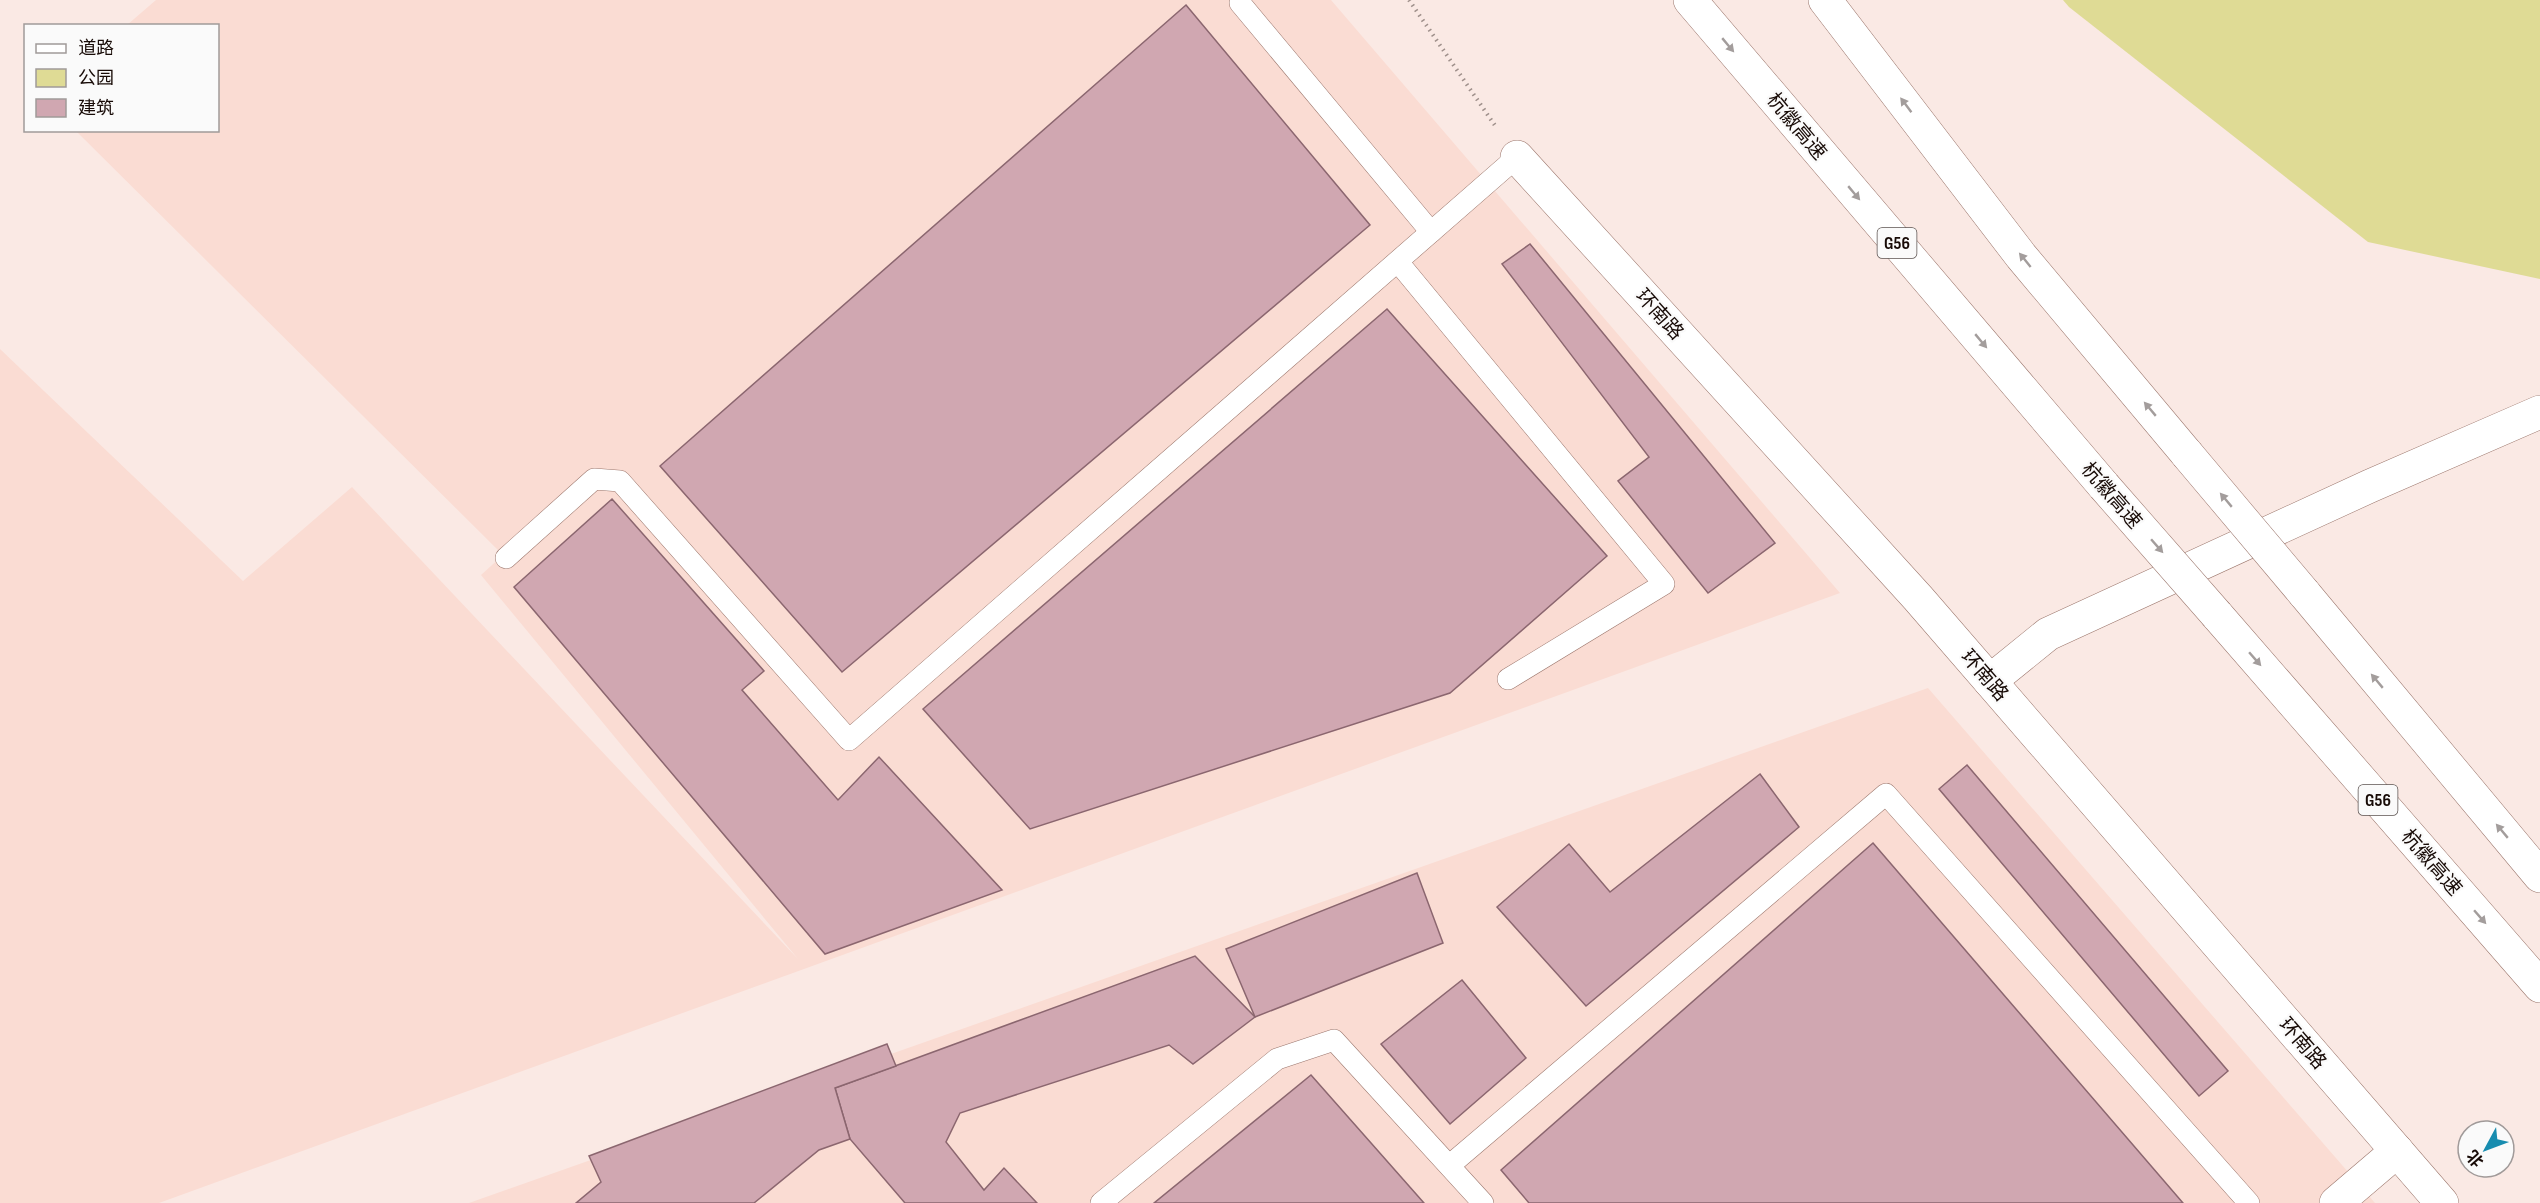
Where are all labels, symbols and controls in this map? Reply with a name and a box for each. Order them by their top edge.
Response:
legend [24,24,219,132]
one-way arrow [1721,37,1734,53]
text: 道路 [78,38,114,59]
text: 公园 [78,68,114,89]
street label: 杭徽高速 [1761,88,1831,165]
one-way arrow [1900,97,1912,113]
text: 建筑 [78,98,114,119]
one-way arrow [1847,185,1860,200]
road number: G56 [1878,228,1916,258]
one-way arrow [2019,253,2032,268]
street label: 环南路 [1630,284,1688,345]
one-way arrow [1974,333,1987,349]
one-way arrow [2144,402,2157,417]
street label: 杭徽高速 [2076,458,2147,534]
one-way arrow [2220,493,2233,508]
one-way arrow [2150,538,2163,553]
street label: 环南路 [1956,645,2013,706]
one-way arrow [2248,651,2261,666]
one-way arrow [2371,673,2384,689]
road number: G56 [2358,785,2398,815]
one-way arrow [2496,823,2509,839]
street label: 杭徽高速 [2396,825,2467,901]
one-way arrow [2473,909,2486,924]
street label: 环南路 [2274,1013,2331,1074]
north arrow [2456,1119,2516,1179]
text: 北 [2463,1146,2488,1170]

